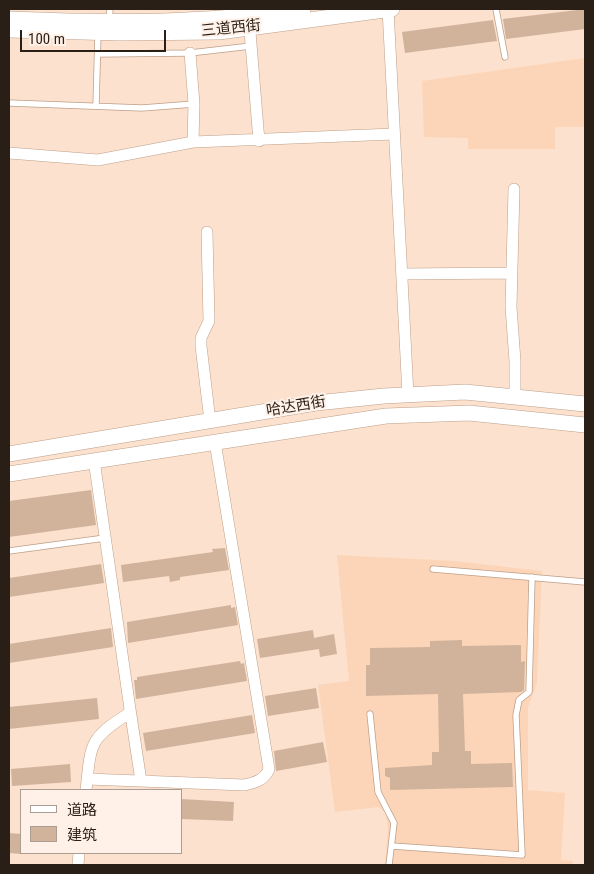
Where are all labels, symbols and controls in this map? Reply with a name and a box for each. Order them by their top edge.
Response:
street label: 三道西街 [200,17,262,41]
scale bar [22,20,169,52]
text: 100 m [28,30,65,48]
street label: 哈达西街 [265,393,327,421]
legend [20,789,182,854]
text: 道路 [67,801,97,819]
text: 建筑 [67,826,97,844]

